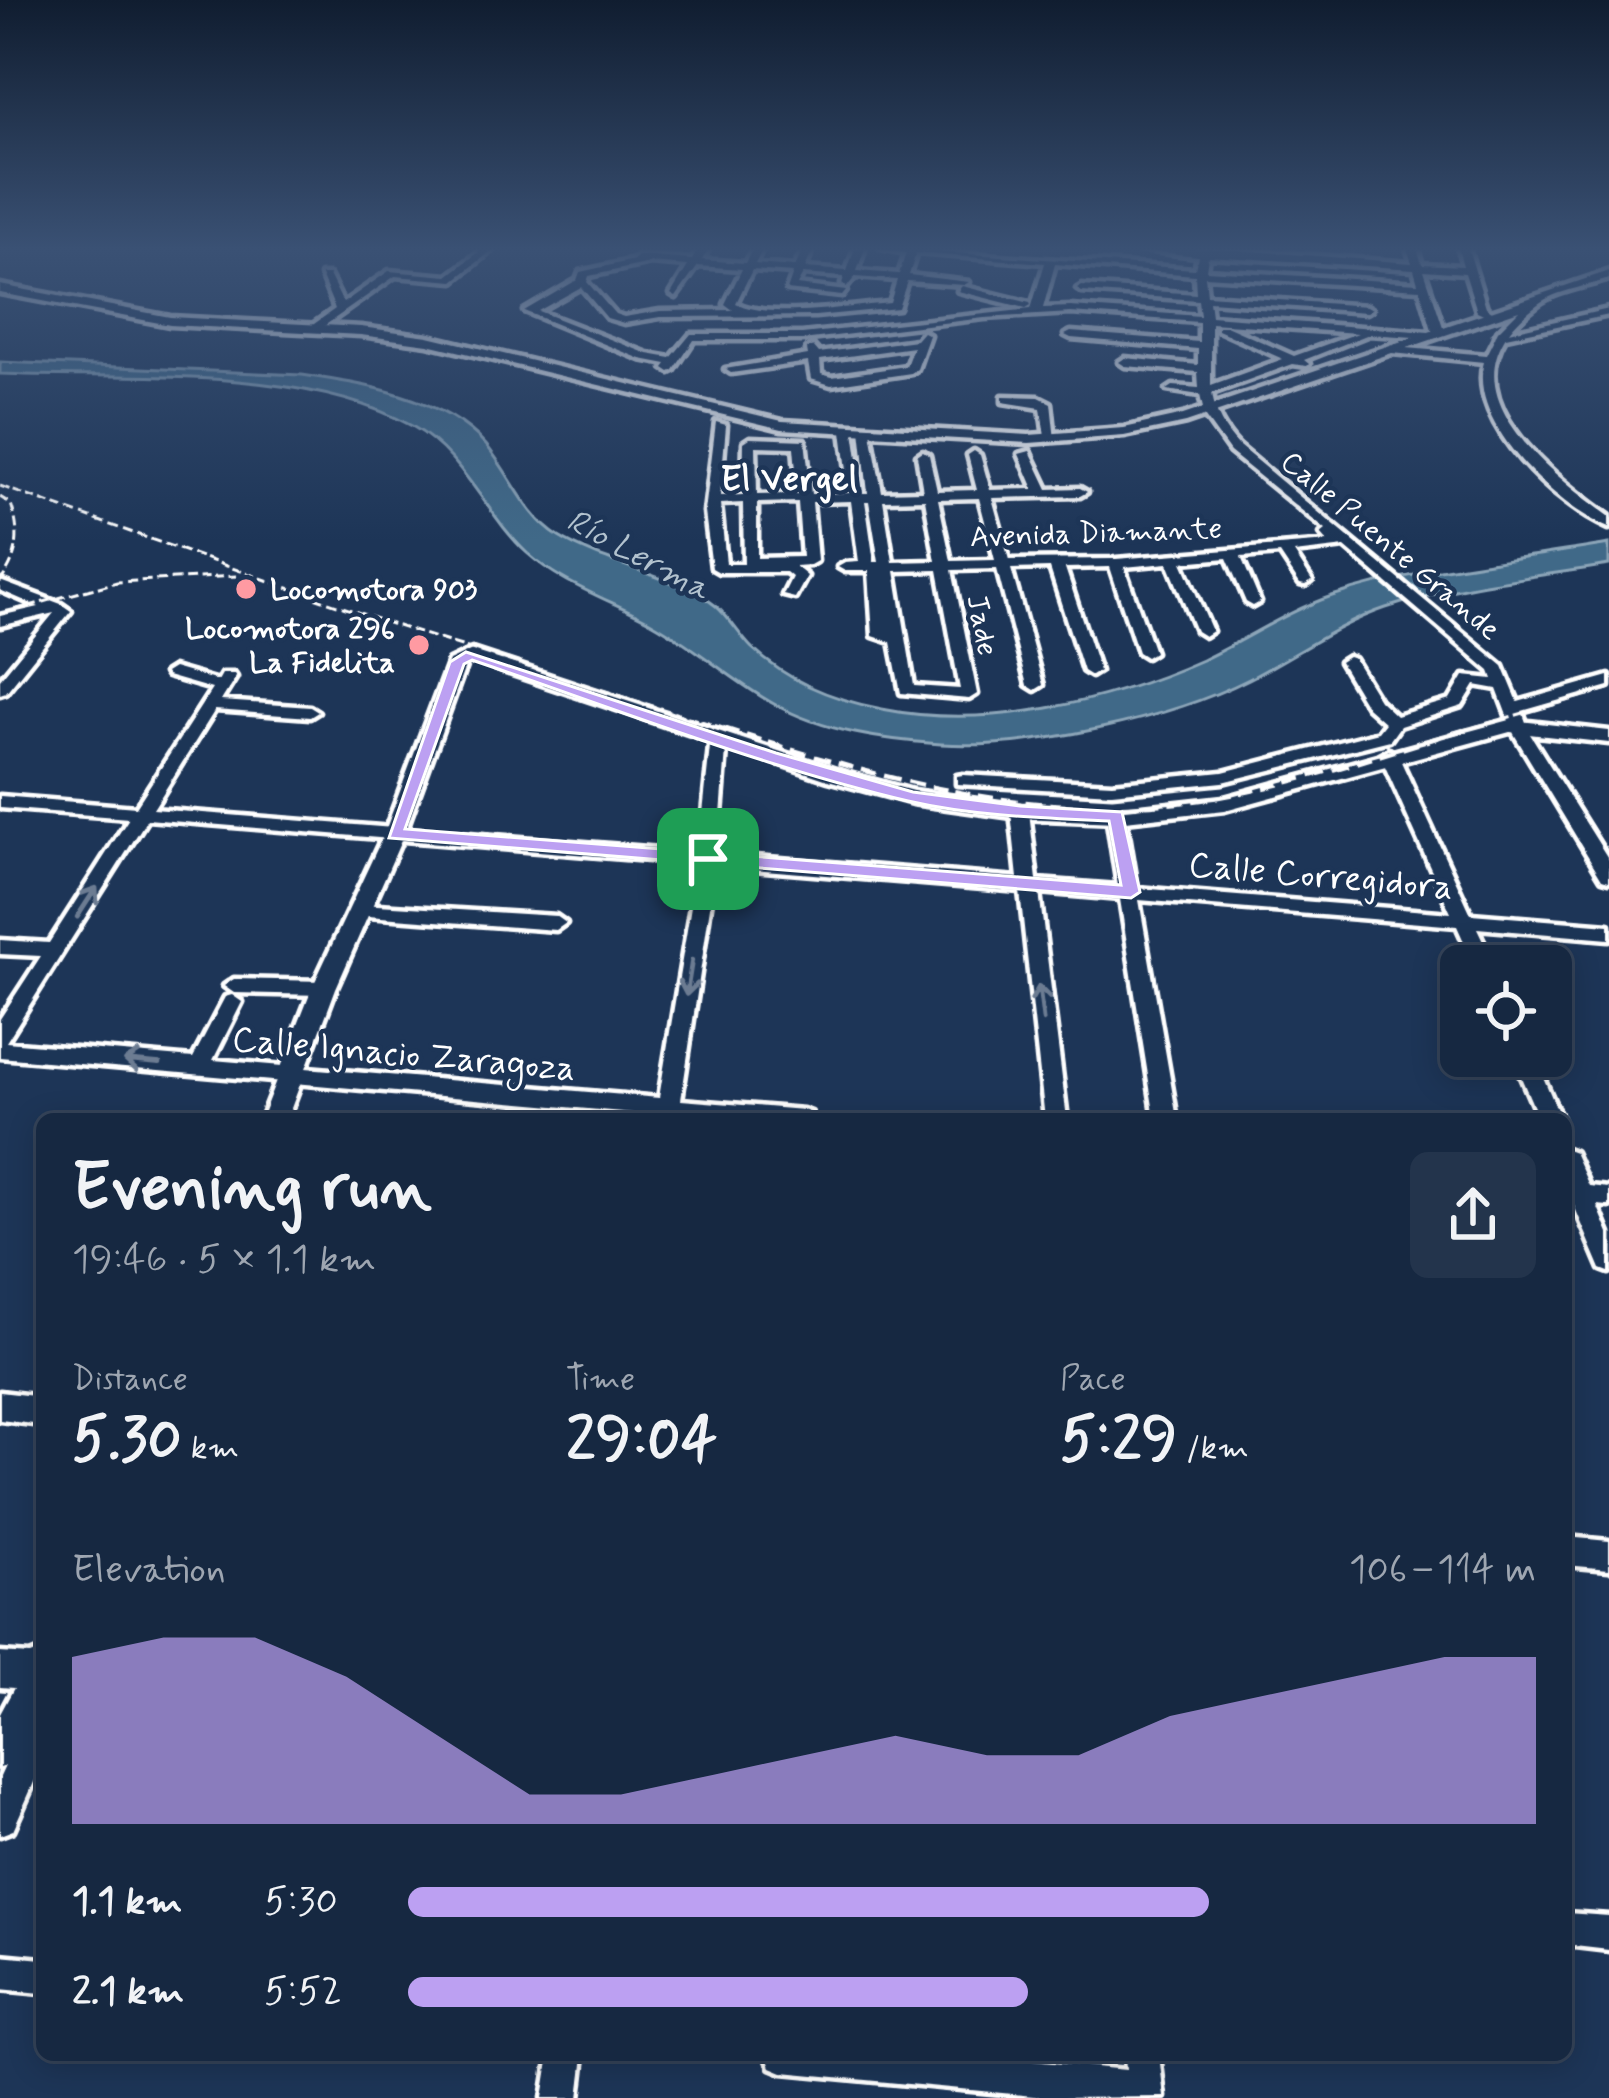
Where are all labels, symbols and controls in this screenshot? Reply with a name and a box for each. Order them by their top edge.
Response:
street label: Calle Puente Grande [1272,443,1508,650]
district label: El Vergel [720,457,858,504]
water label: Río Lerma [558,500,718,612]
street label: Avenida Diamante [969,510,1223,557]
place label: Locomotora 903 [270,571,478,610]
marker: Locomotora 903 [233,576,259,602]
street label: Jade [957,591,1007,659]
place label: Locomotora 296 La Fidelita [185,610,395,683]
marker: Locomotora 296 La Fidelita [406,632,432,658]
pin [657,808,759,910]
icon: arrive [675,826,741,892]
street label: Calle Corregidora [1187,843,1455,912]
one-way arrow [74,886,99,920]
map controls [1440,945,1572,1077]
button: locate [1440,945,1572,1077]
one-way arrow [677,958,700,997]
one-way arrow [1030,984,1052,1023]
street label: Calle Ignacio Zaragoza [230,1017,577,1096]
one-way arrow [123,1050,162,1073]
text: Evening run [72,1147,432,1233]
button: share [1410,1152,1536,1278]
text: 19:46 · 5 × 1.1 km [72,1235,376,1286]
text: Distance [72,1358,188,1402]
text: Time [566,1358,635,1402]
text: Pace [1060,1358,1126,1402]
text: 5.30 [72,1402,182,1481]
text: 29:04 [566,1402,717,1481]
text: 5:29 [1060,1402,1177,1481]
text: km [182,1427,239,1471]
text: /km [1177,1427,1249,1471]
text: Elevation [72,1545,226,1596]
text: 106–114 m [1349,1545,1536,1596]
text: 1.1 km [72,1877,182,1928]
text: 5:30 [264,1877,338,1928]
text: 2.1 km [72,1967,184,2018]
text: 5:52 [264,1967,342,2018]

